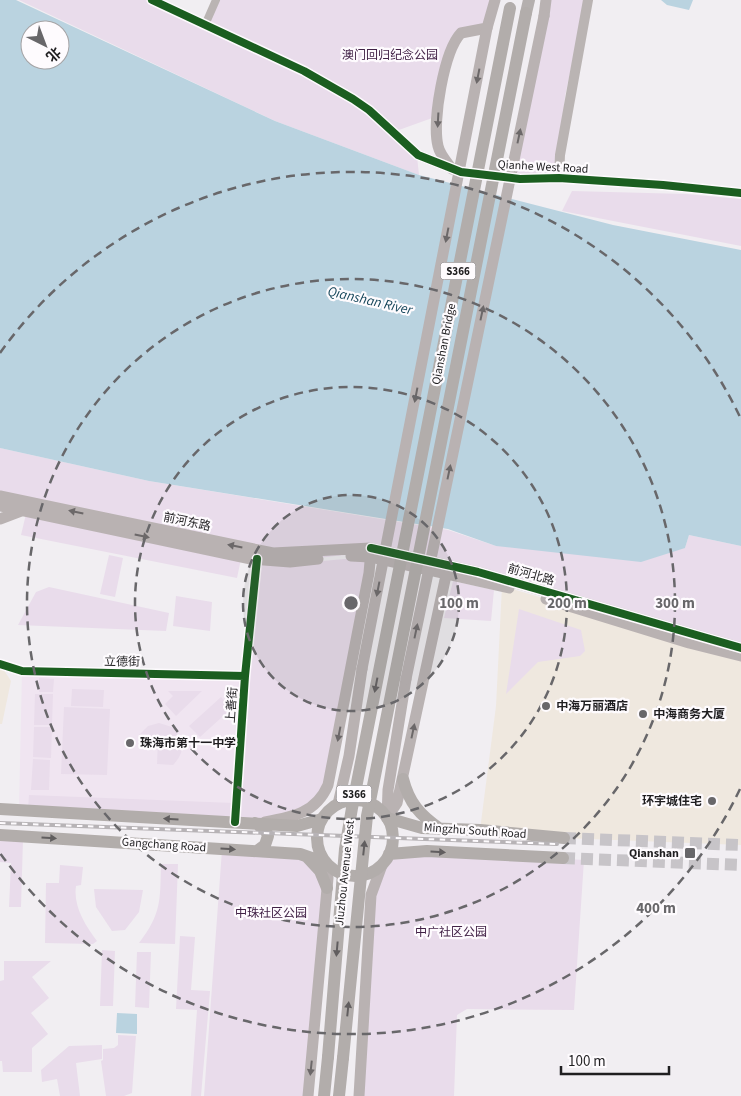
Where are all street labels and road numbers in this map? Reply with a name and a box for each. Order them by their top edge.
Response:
street label: Qianhe West Road [497,156,589,178]
road number: S366 [440,262,476,280]
street label: Qianshan Bridge [428,302,460,386]
street label: 前河东路 [162,509,212,535]
street label: 前河北路 [506,560,556,590]
street label: 立德街 [104,653,140,671]
street label: 上善街 [222,686,242,724]
road number: S366 [336,786,372,802]
street label: Jiuzhou Avenue West [331,819,359,927]
street label: Mingzhu South Road [423,819,527,843]
street label: Gangchang Road [121,834,207,856]

